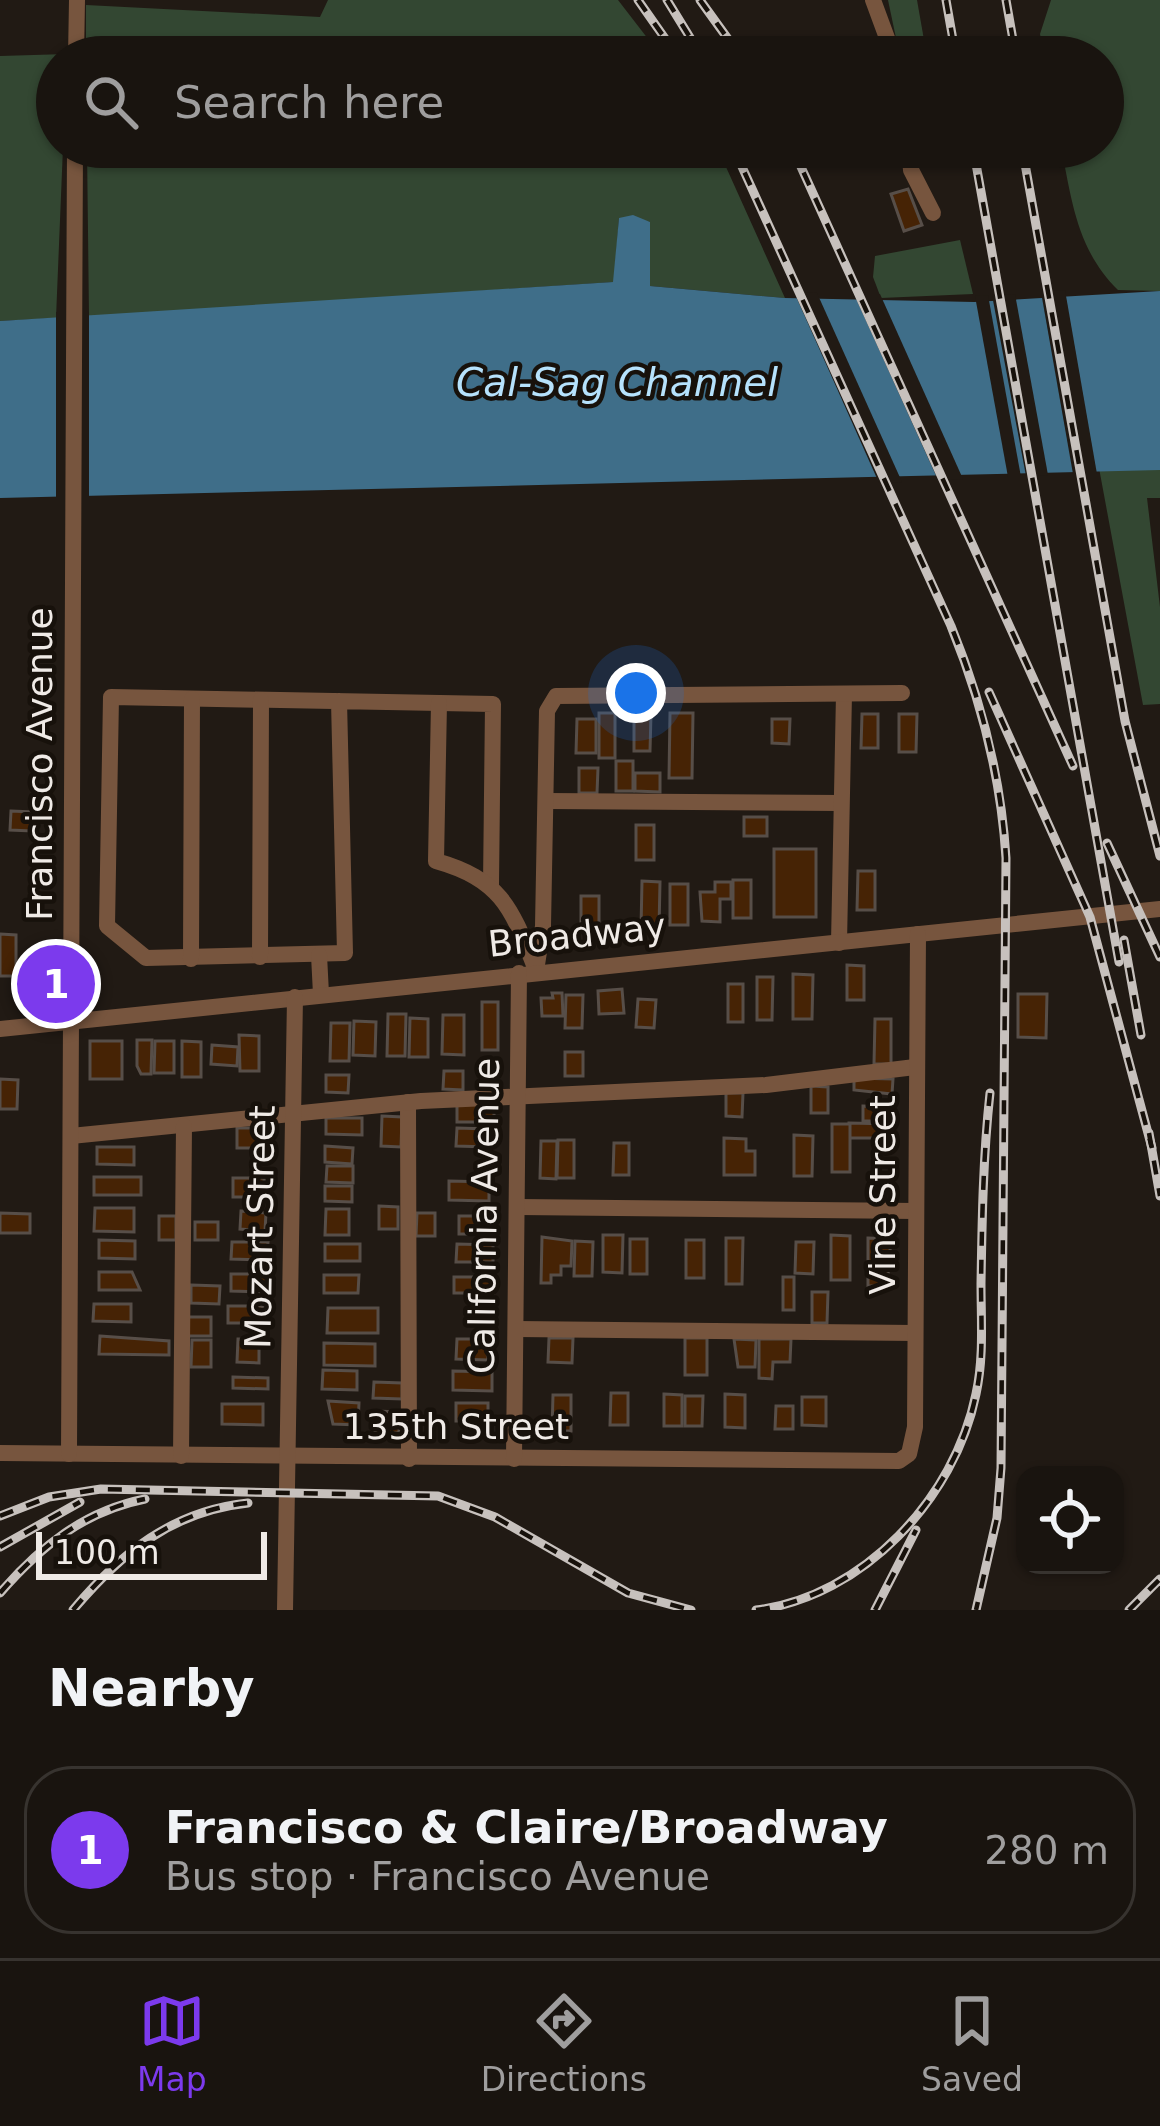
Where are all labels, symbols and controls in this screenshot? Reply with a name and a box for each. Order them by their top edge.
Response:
search box [36,36,1124,168]
icon: search [78,69,144,135]
text: Search here [174,76,444,129]
water label: Cal-Sag Channel [456,360,778,405]
street label: Francisco Avenue [19,607,60,921]
your location [606,663,666,723]
street label: Broadway [486,905,668,965]
pin: 1 [17,939,95,1029]
street label: California Avenue [461,1058,507,1374]
street label: Vine Street [862,1095,903,1295]
street label: Mozart Street [237,1105,283,1349]
street label: 135th Street [343,1406,569,1447]
map controls [1016,1466,1124,1574]
button: locate [1016,1466,1124,1574]
scale bar [36,1526,267,1579]
text: 100 m [54,1533,160,1572]
text: Nearby [48,1659,255,1718]
text: Francisco & Claire/Broadway [165,1801,888,1854]
text: 1 [76,1828,104,1873]
text: 280 m [984,1828,1109,1873]
text: Bus stop · Francisco Avenue [165,1854,710,1899]
tab: Map [137,1988,207,2099]
tab: Directions [481,1988,647,2099]
tab: Saved [921,1988,1023,2099]

